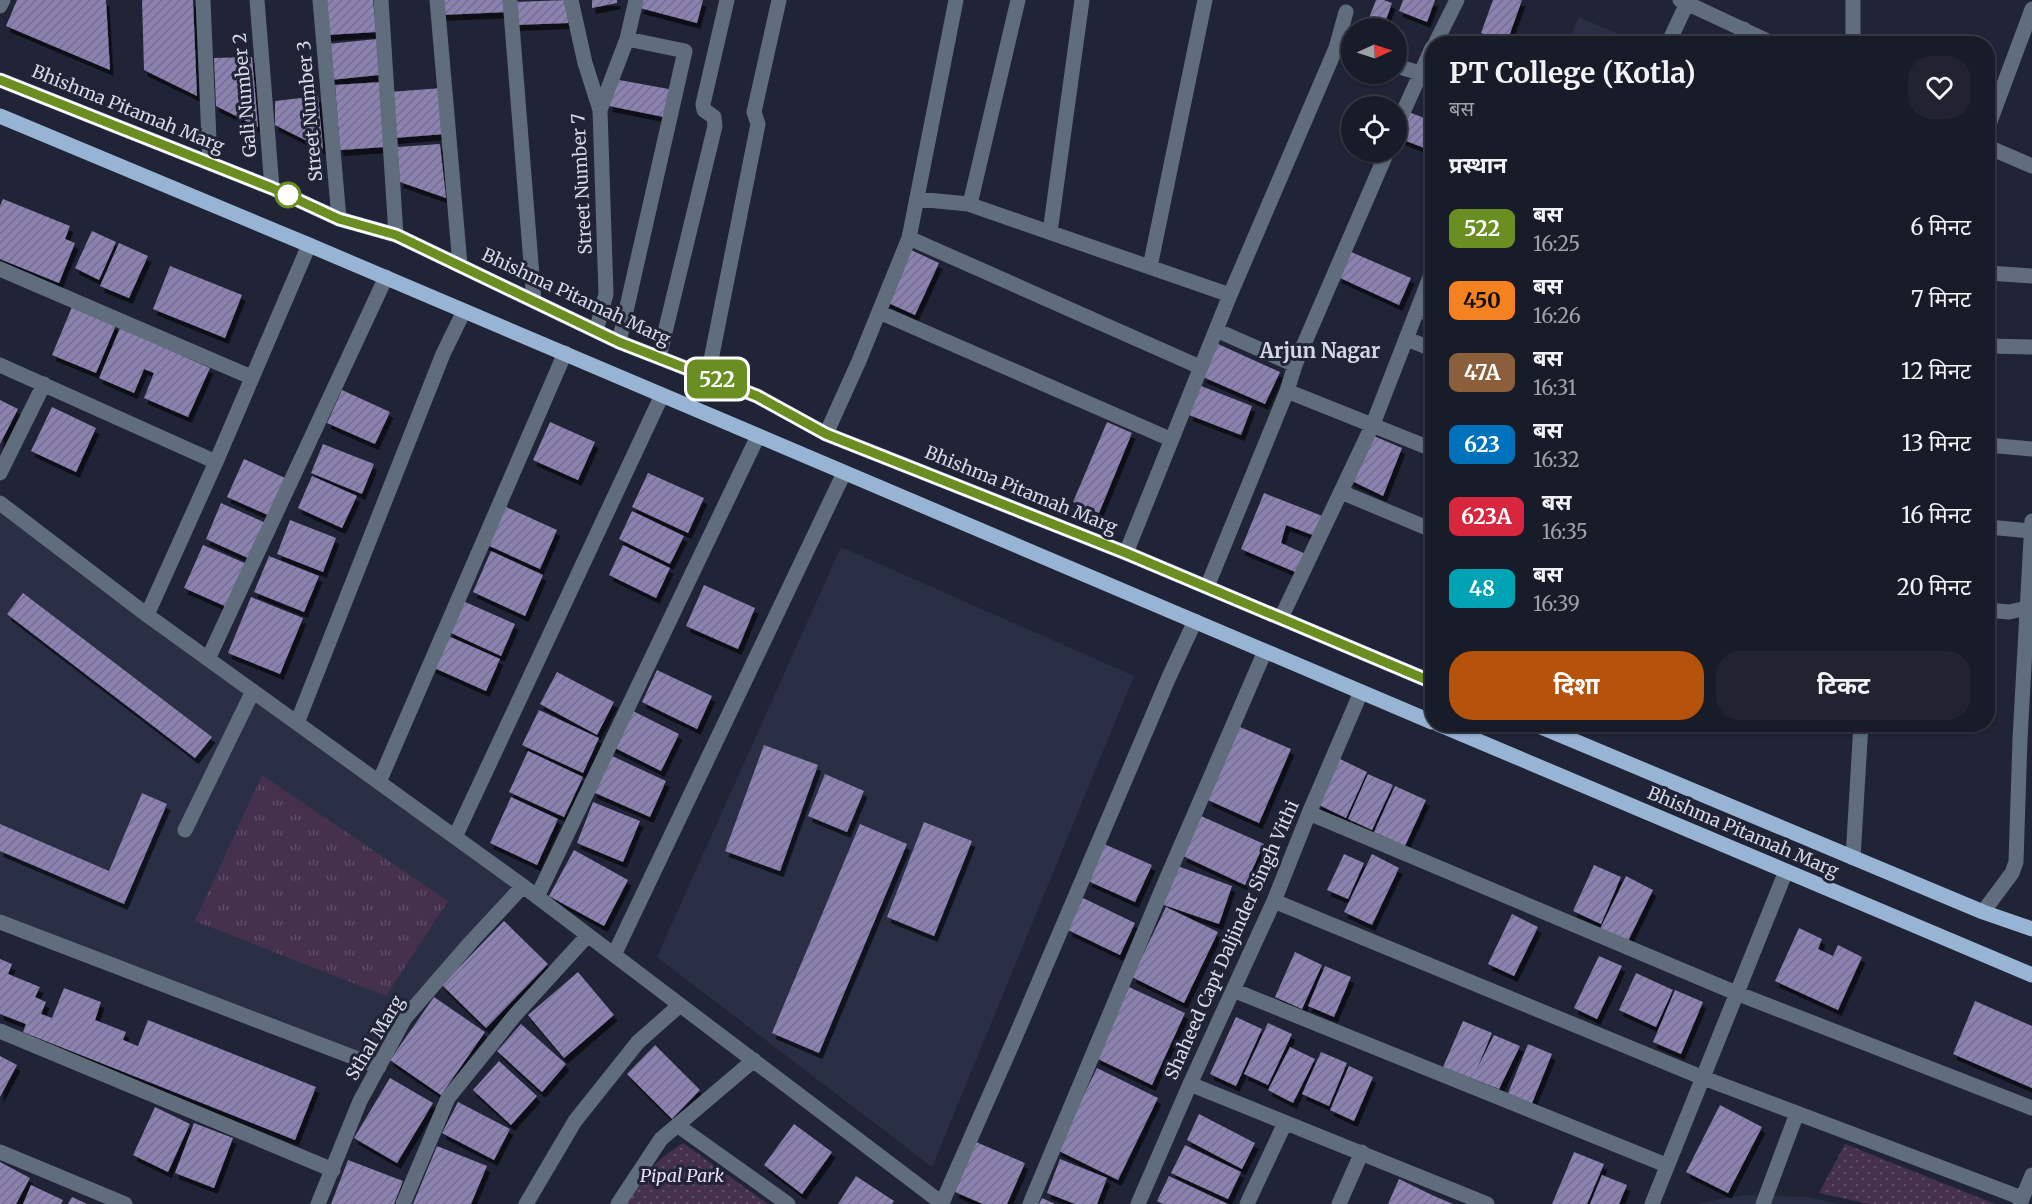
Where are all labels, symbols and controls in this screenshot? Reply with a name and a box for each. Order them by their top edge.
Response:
north arrow [1341,18,1407,84]
map controls [1341,18,1407,162]
street label: Gali Number 2 [228,32,261,158]
street label: Street Number 3 [292,40,327,183]
text: PT College (Kotla) [1449,55,1696,91]
button: heart [1908,56,1971,119]
street label: Bhishma Pitamah Marg [29,59,228,158]
button: locate [1341,96,1407,162]
text: बस [1449,96,1474,121]
street label: Street Number 7 [566,113,597,255]
text: प्रस्थान [1449,151,1507,179]
unlabelled marker [275,182,301,208]
text: बस [1533,200,1563,228]
text: 6 मिनट [1910,213,1971,241]
text: 522 [1464,215,1500,242]
text: 16:25 [1533,231,1580,256]
street label: Bhishma Pitamah Marg [478,243,674,350]
text: बस [1533,272,1563,300]
text: 7 मिनट [1911,285,1971,313]
text: 450 [1463,287,1501,314]
text: 16:26 [1533,303,1581,328]
district label: Arjun Nagar [1259,338,1380,363]
text: बस [1533,344,1563,372]
text: 12 मिनट [1901,357,1971,385]
text: 47A [1464,359,1500,386]
line badge: 522 [682,360,752,398]
text: 522 [699,366,735,393]
text: 16:31 [1533,375,1577,400]
text: बस [1533,416,1563,444]
text: 13 मिनट [1902,429,1971,457]
text: 623 [1464,431,1500,458]
street label: Bhishma Pitamah Marg [922,440,1121,539]
text: 16:32 [1533,447,1580,472]
text: बस [1542,488,1572,516]
text: 16 मिनट [1901,501,1971,529]
text: 623A [1461,503,1512,530]
text: 16:35 [1542,519,1588,544]
text: बस [1533,560,1563,588]
text: 20 मिनट [1897,573,1971,601]
text: 48 [1469,575,1495,602]
text: 16:39 [1533,591,1580,616]
button: दिशा [1449,651,1704,720]
button: टिकट [1716,651,1971,720]
street label: Bhishma Pitamah Marg [1644,781,1842,882]
street label: Shaheed Capt Daljinder Singh Vithi [1159,796,1304,1083]
street label: Sthal Marg [340,991,409,1084]
park label: Pipal Park [640,1164,724,1187]

